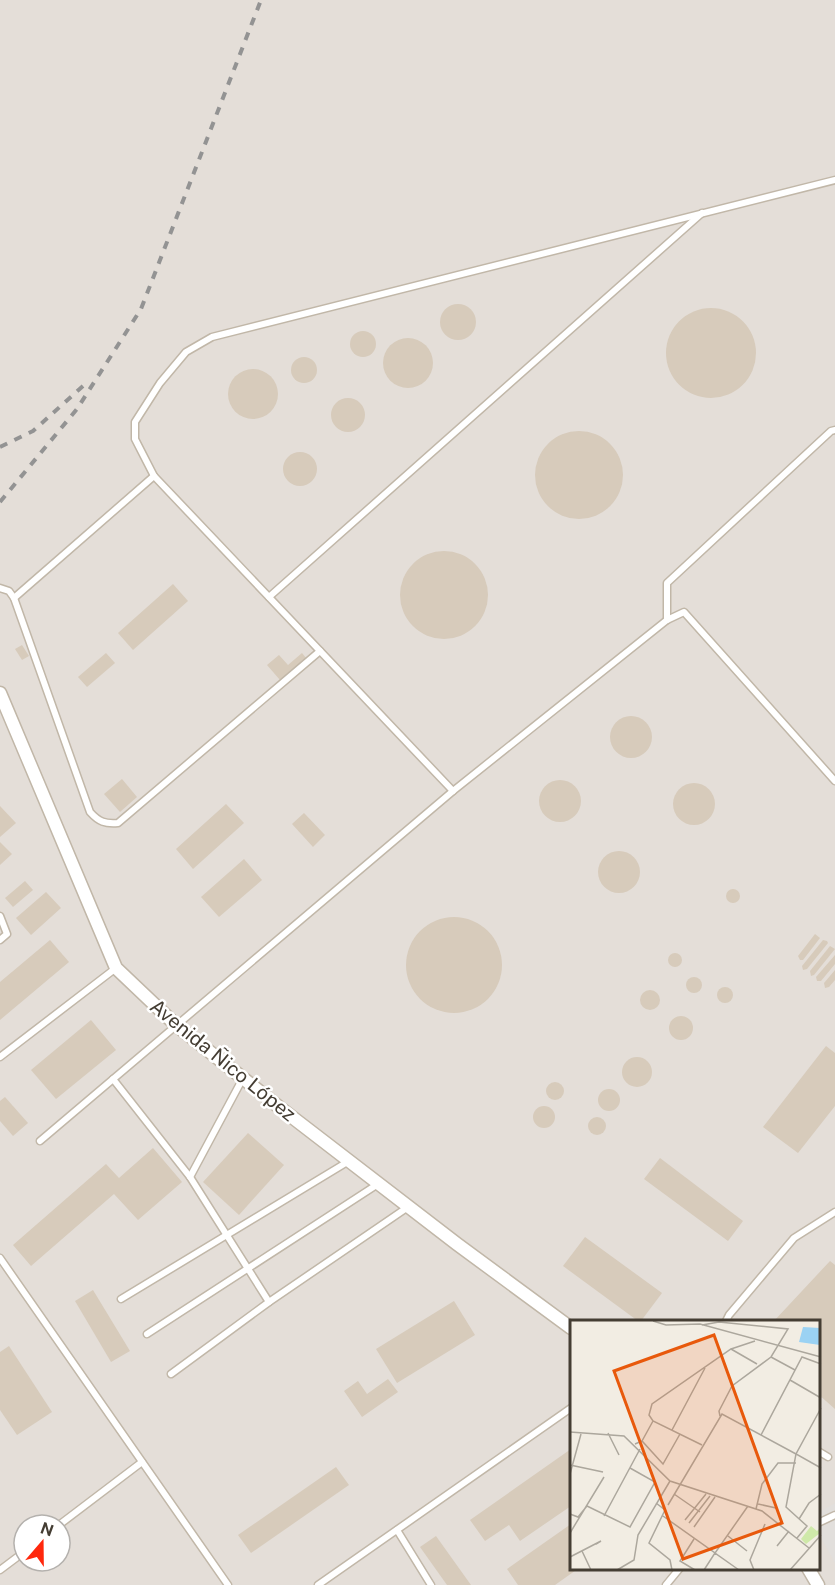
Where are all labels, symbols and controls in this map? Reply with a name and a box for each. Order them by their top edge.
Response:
street label: Avenida Ñico López [145,993,301,1126]
inset map [570,1320,820,1570]
north arrow [12,1513,72,1573]
text: N [38,1518,56,1540]

